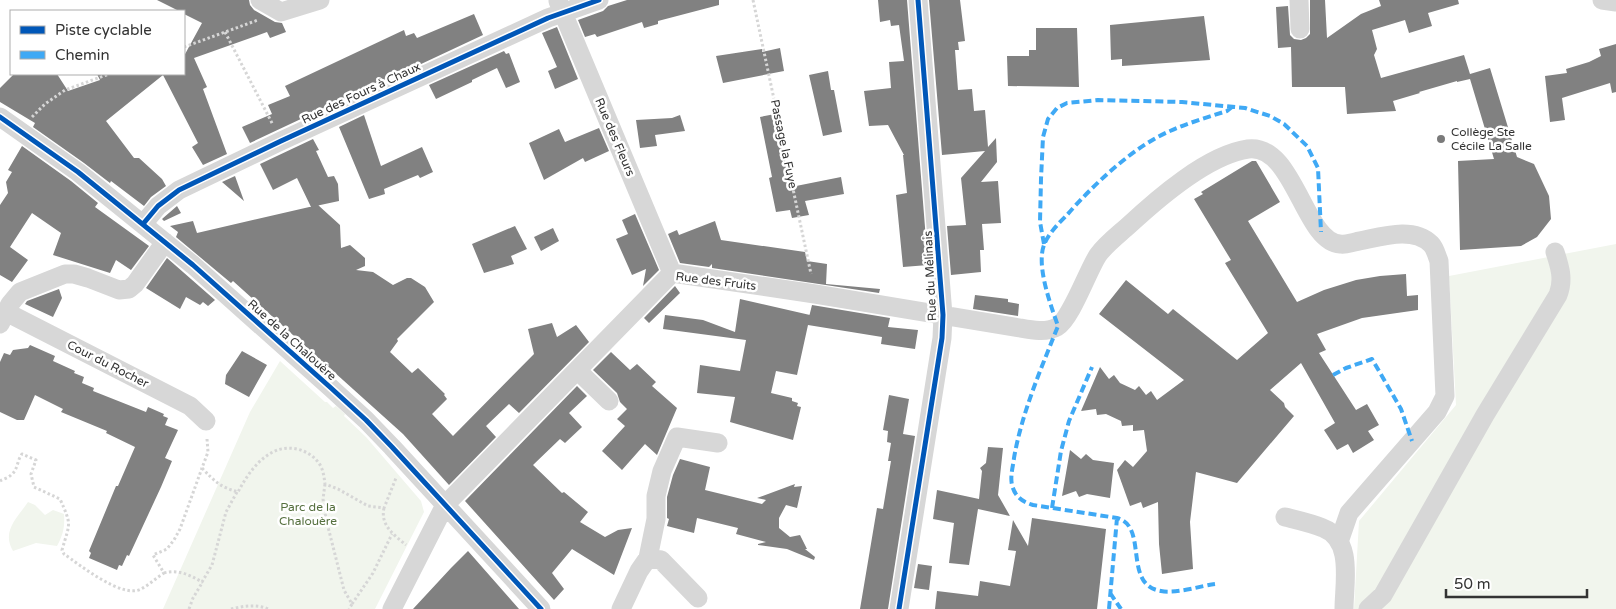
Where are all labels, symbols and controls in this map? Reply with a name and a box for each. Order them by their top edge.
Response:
legend [10,10,185,75]
text: Piste cyclable [55,21,152,39]
text: Chemin [55,46,110,64]
street label: Rue des Fours à Chaux [299,59,423,127]
street label: Rue des Fleurs [592,96,638,178]
street label: Passage la Fuye [768,98,800,190]
place label: Collège Ste Cécile La Salle [1451,125,1532,153]
marker: Collège Ste Cécile La Salle [1435,133,1447,145]
street label: Rue du Mélinais [921,230,939,322]
street label: Rue des Fruits [675,269,757,293]
street label: Rue de la Chalouère [245,297,339,384]
street label: Cour du Rocher [65,337,151,391]
park label: Parc de la Chalouère [279,500,337,528]
scale bar [1446,566,1587,598]
text: 50 m [1454,575,1491,593]

